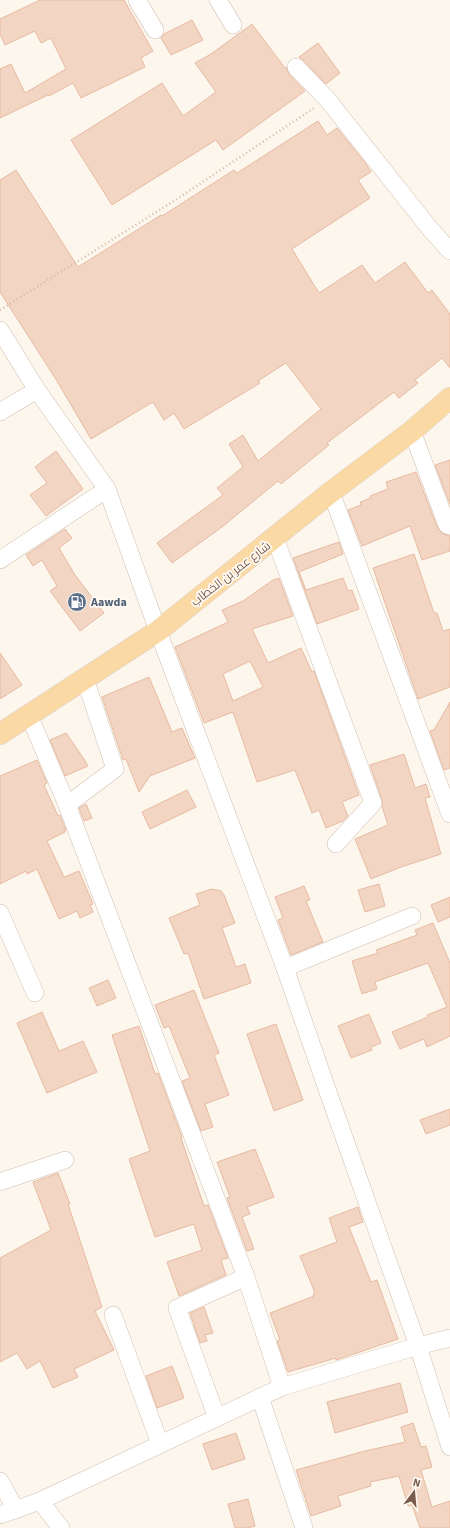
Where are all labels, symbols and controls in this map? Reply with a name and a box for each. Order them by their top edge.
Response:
street label: شارع عمر بن الخطاب [188,538,274,610]
fuel station icon: Aawda [66,591,88,613]
place label: Aawda [90,594,127,611]
north arrow [394,1472,434,1512]
text: N [411,1475,422,1491]

